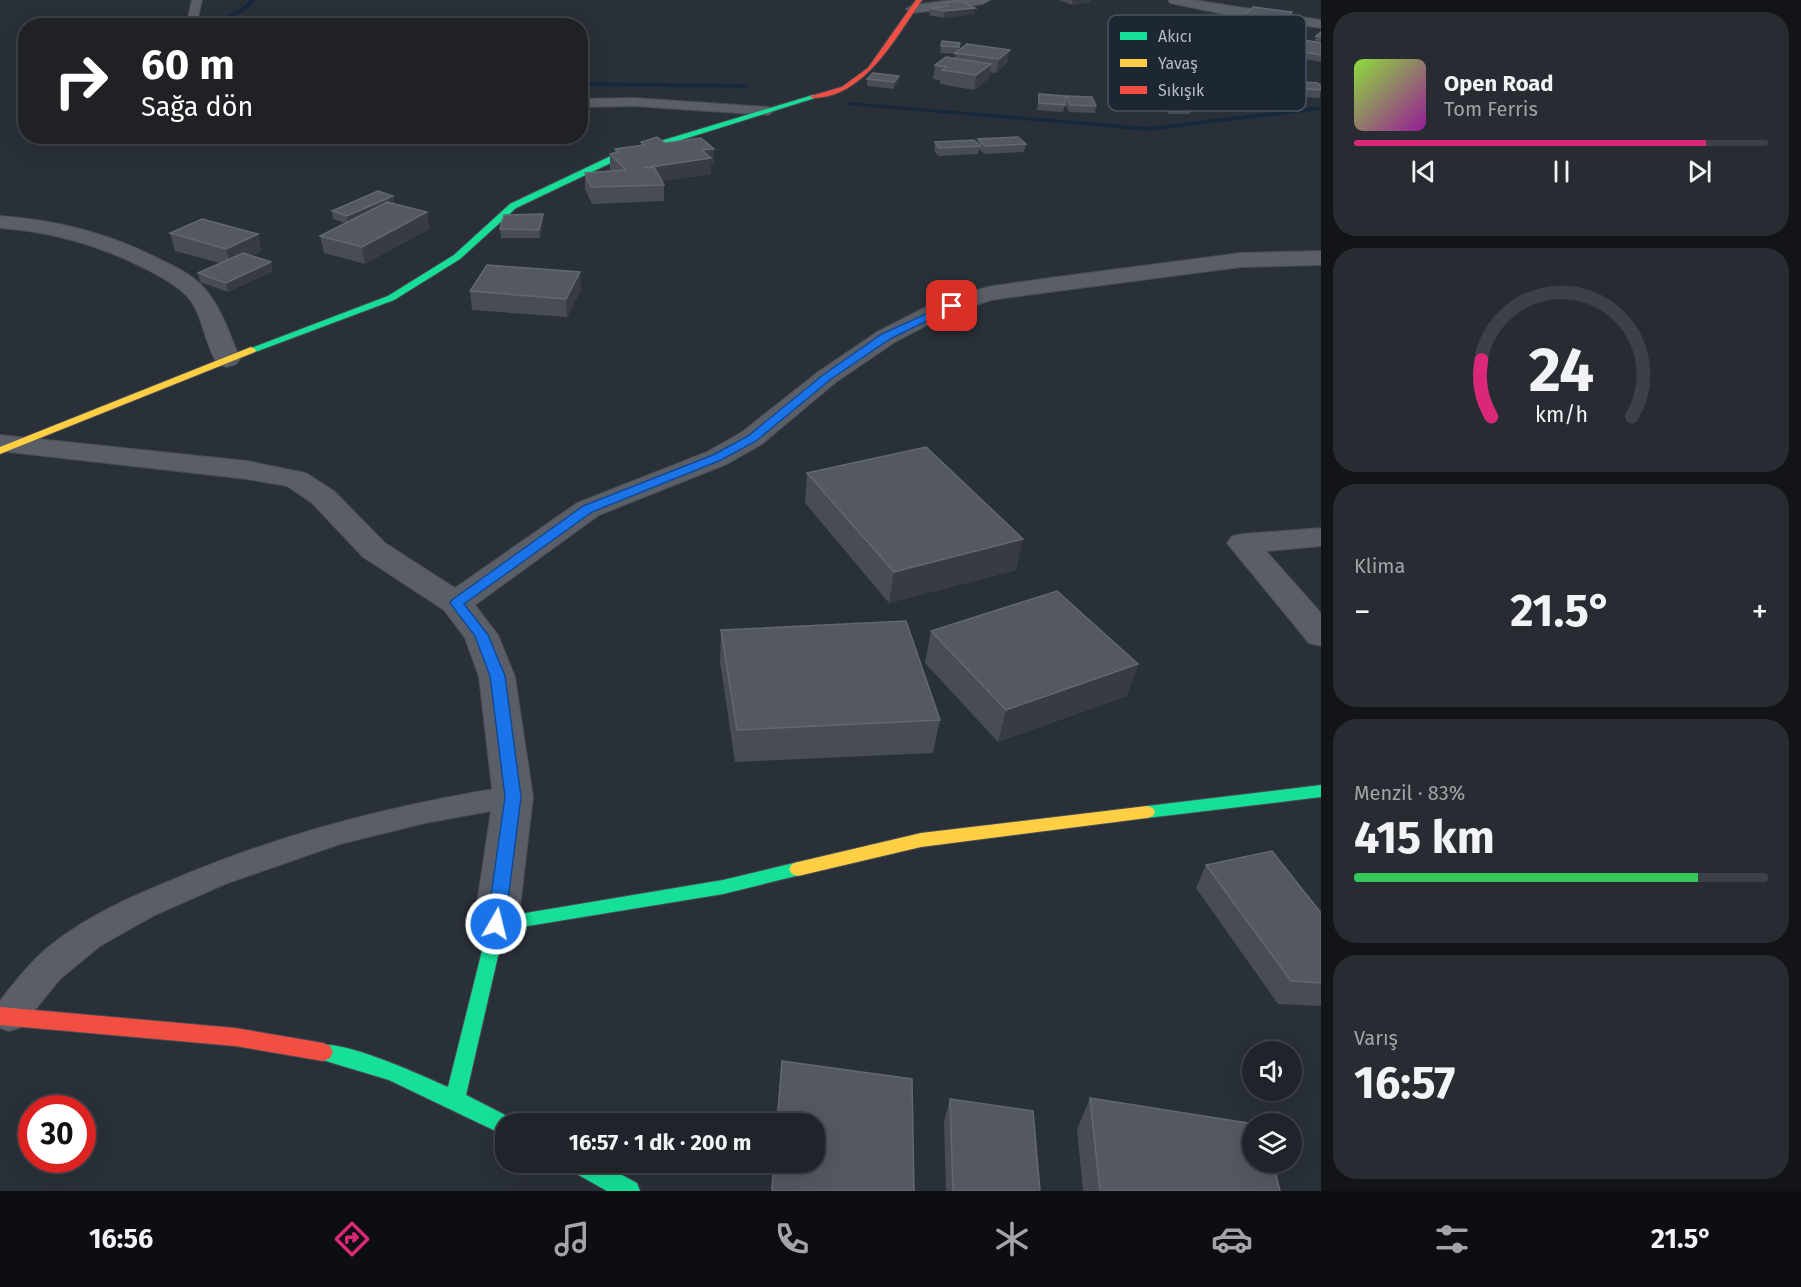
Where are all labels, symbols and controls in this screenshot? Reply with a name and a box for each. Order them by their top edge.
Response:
legend [1108,15,1306,111]
text: Akıcı [1158,27,1192,46]
text: 60 m [141,40,235,90]
icon: right [42,42,120,120]
text: Yavaş [1158,54,1198,74]
text: Open Road [1444,70,1554,97]
text: Sıkışık [1158,81,1205,101]
text: Sağa dön [141,91,253,123]
text: Tom Ferris [1444,97,1538,121]
icon: previous [1407,155,1440,188]
icon: pause [1545,155,1578,188]
icon: next [1683,155,1716,188]
pin [926,280,977,331]
icon: arrive [935,289,968,322]
text: 24 [1528,333,1594,408]
text: km/h [1534,402,1588,428]
text: Klima [1354,554,1405,578]
text: 21.5° [1510,584,1612,638]
text: − [1354,592,1371,632]
text: + [1752,592,1768,632]
text: Menzil · 83% [1354,781,1465,805]
text: 415 km [1354,811,1495,865]
position arrow [464,892,528,956]
text: Varış [1354,1026,1398,1050]
map controls [1242,1041,1302,1173]
button: sound [1242,1041,1302,1101]
text: 16:57 [1354,1056,1455,1110]
speed limit sign: 30 [18,1095,96,1173]
button: layers [1242,1113,1302,1173]
text: 16:57 · 1 dk · 200 m [569,1129,751,1156]
icon: directions [331,1218,373,1260]
icon: music [551,1218,593,1260]
icon: phone [771,1218,813,1260]
icon: climate [991,1218,1033,1260]
icon: car [1211,1218,1253,1260]
icon: filters [1431,1218,1473,1260]
text: 16:56 [89,1223,153,1255]
text: 21.5° [1651,1223,1712,1255]

